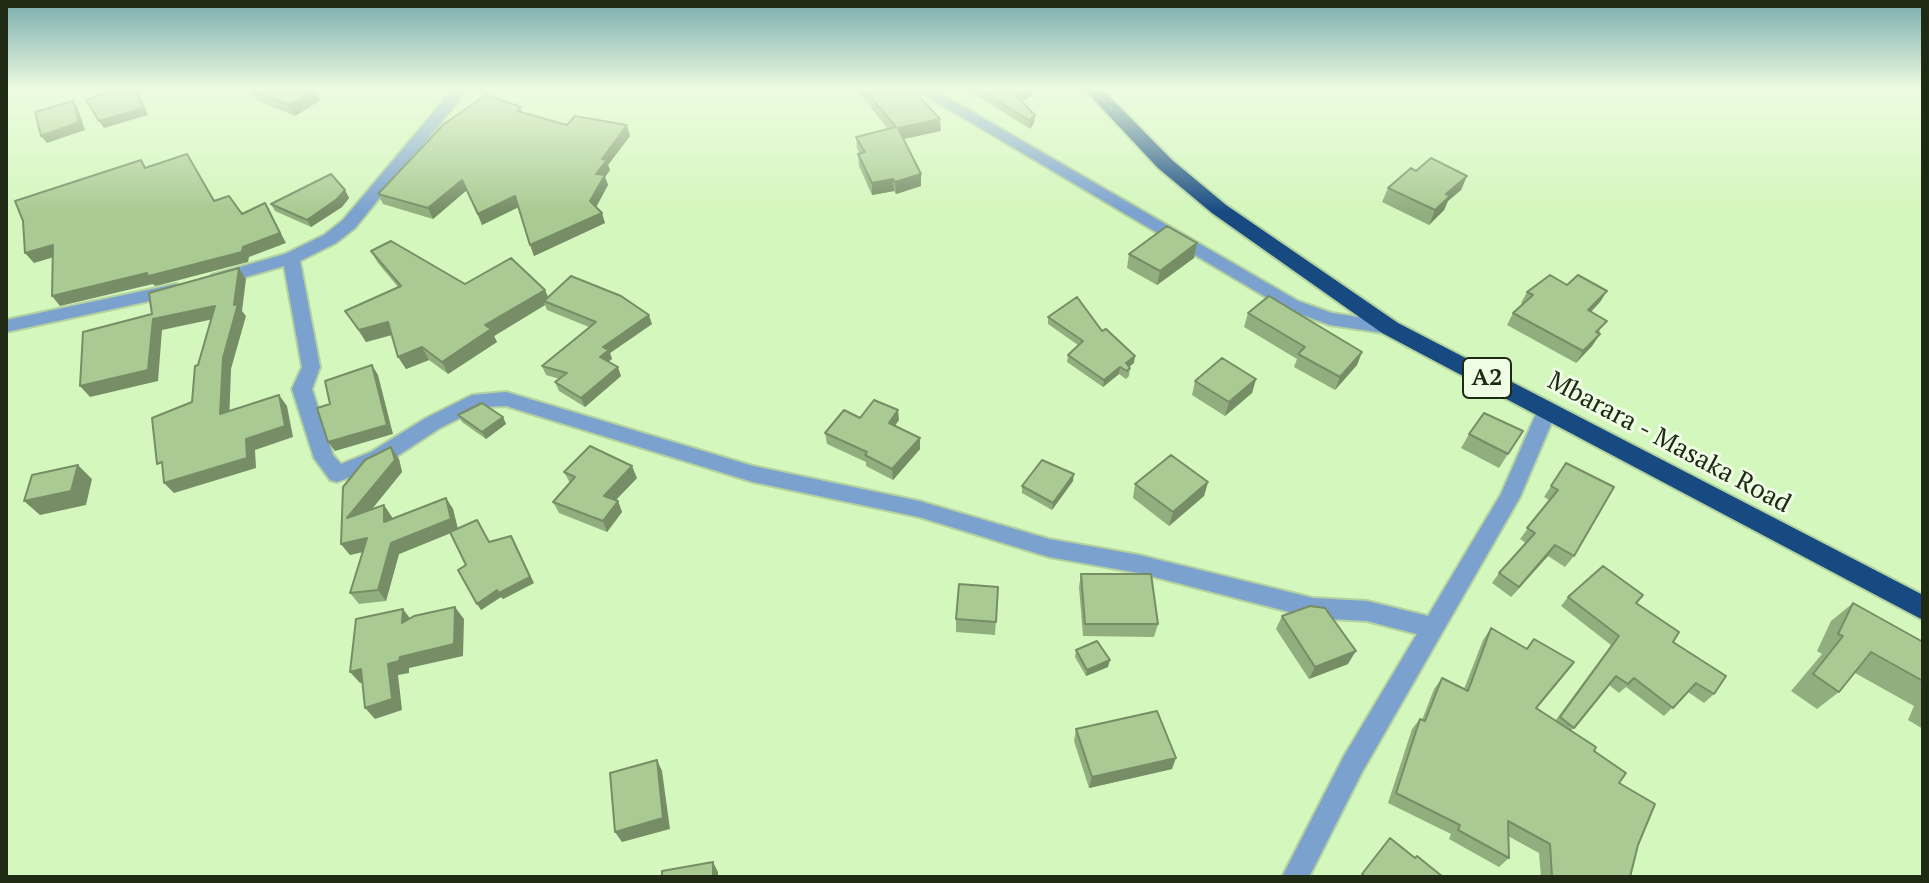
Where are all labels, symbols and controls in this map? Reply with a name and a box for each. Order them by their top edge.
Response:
road number: A2 [1463,358,1511,398]
street label: Mbarara - Masaka Road [1542,366,1796,520]

